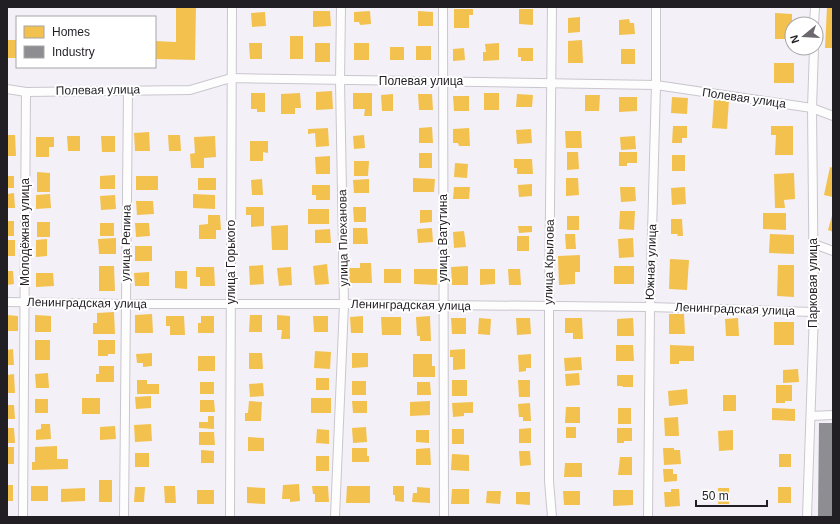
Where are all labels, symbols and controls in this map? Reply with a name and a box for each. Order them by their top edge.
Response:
legend [16,16,156,68]
north arrow [784,16,824,56]
text: Homes [52,25,90,39]
text: N [788,33,801,45]
text: Industry [52,45,95,59]
street label: Полевая улица [379,74,464,88]
street label: Полевая улица [56,82,141,98]
street label: Полевая улица [701,85,787,111]
street label: Молодёжная улица [18,178,32,286]
street label: улица Плеханова [335,189,351,287]
street label: улица Ватутина [436,194,450,282]
street label: улица Репина [118,204,134,282]
street label: улица Горького [224,219,238,304]
street label: улица Крылова [541,219,557,305]
street label: Южная улица [643,223,659,300]
street label: Парковая улица [806,238,820,328]
street label: Ленинградская улица [27,295,148,311]
street label: Ленинградская улица [351,297,472,313]
street label: Ленинградская улица [675,300,796,318]
scale bar [696,482,767,508]
text: 50 m [702,489,729,503]

